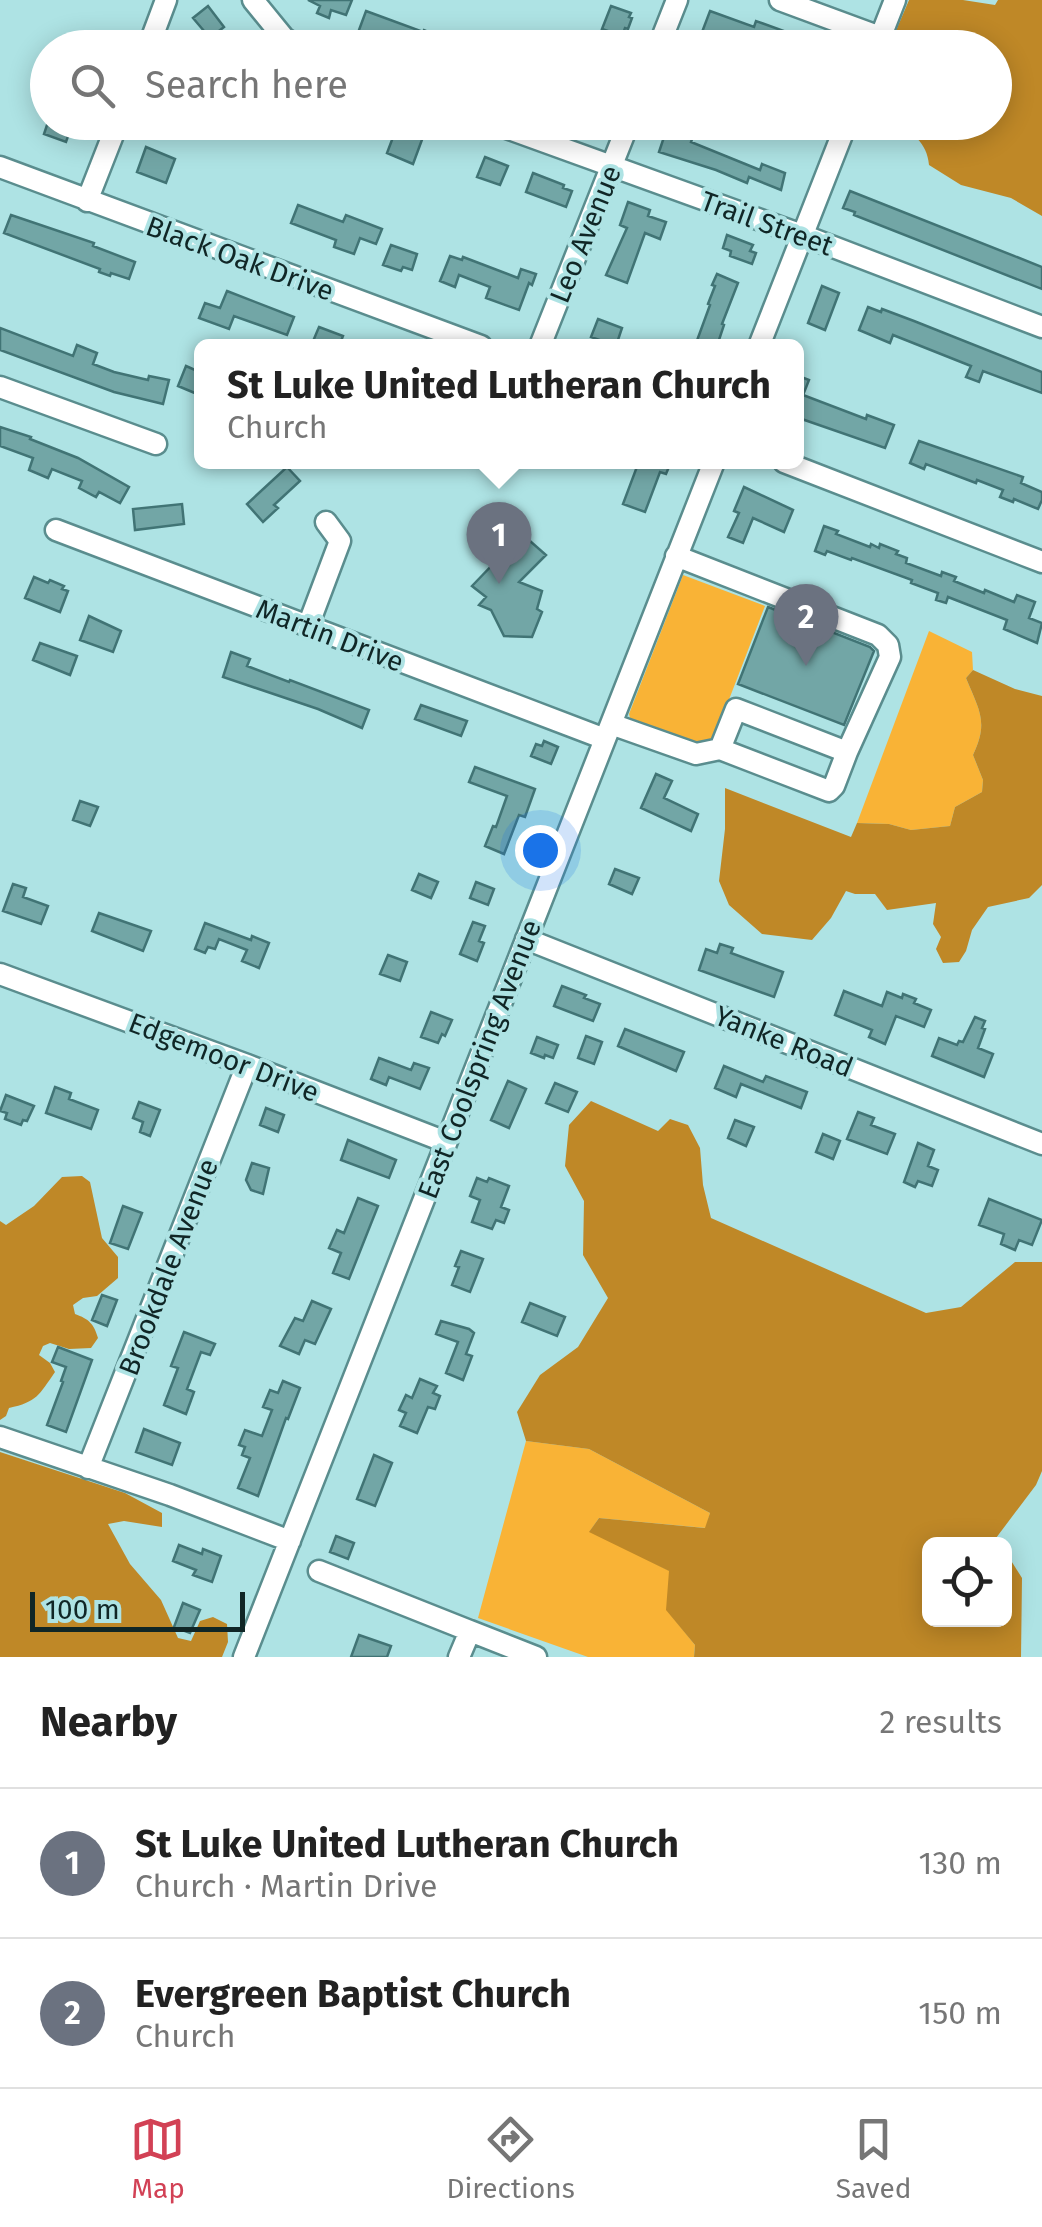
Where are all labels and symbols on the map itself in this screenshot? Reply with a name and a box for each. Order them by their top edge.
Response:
street label: Leo Avenue [543,161,628,308]
street label: Trail Street [696,184,838,263]
street label: Black Oak Drive [142,209,338,308]
pin: 1 [466,502,532,584]
pin: 2 [774,584,838,666]
street label: Martin Drive [251,592,408,679]
your location [515,825,566,876]
street label: East Coolspring Avenue [411,915,548,1203]
street label: Yanke Road [710,999,858,1084]
street label: Edgemoor Drive [124,1006,324,1109]
street label: Brookdale Avenue [112,1154,225,1380]
scale bar [30,1587,245,1632]

